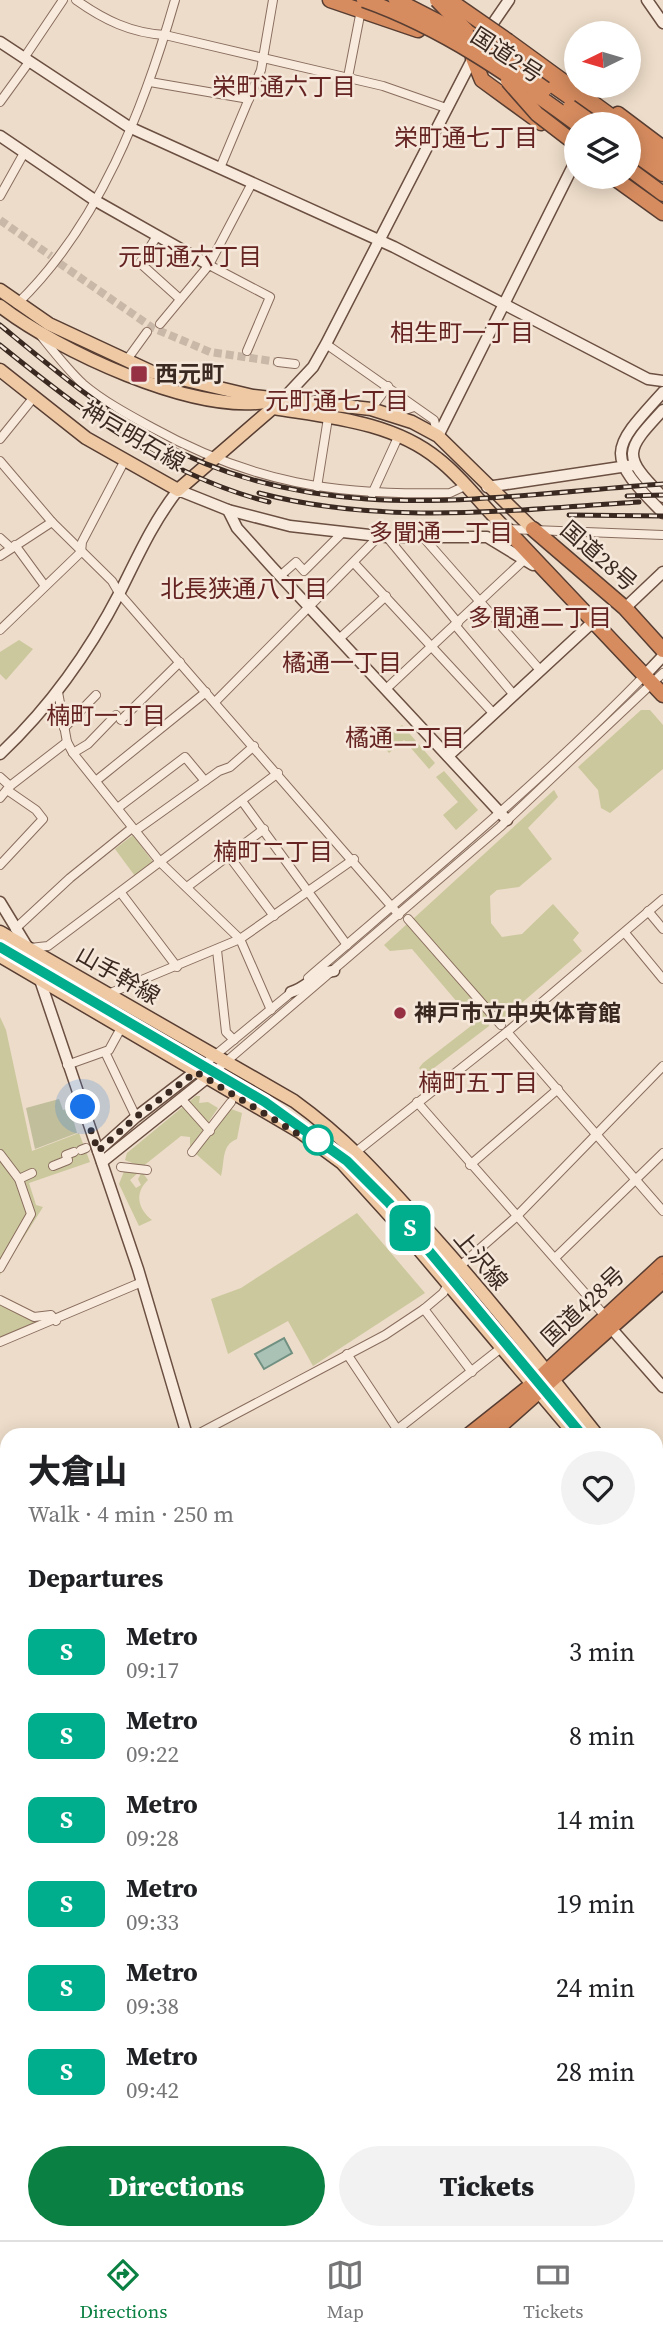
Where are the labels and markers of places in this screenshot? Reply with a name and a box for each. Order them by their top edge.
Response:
place label: 西元町 [155,358,224,390]
marker: 西元町 [129,364,149,384]
place label: 神戸市立中央体育館 [414,997,621,1029]
marker: 神戸市立中央体育館 [392,1005,408,1021]
unlabelled marker [303,1125,333,1155]

